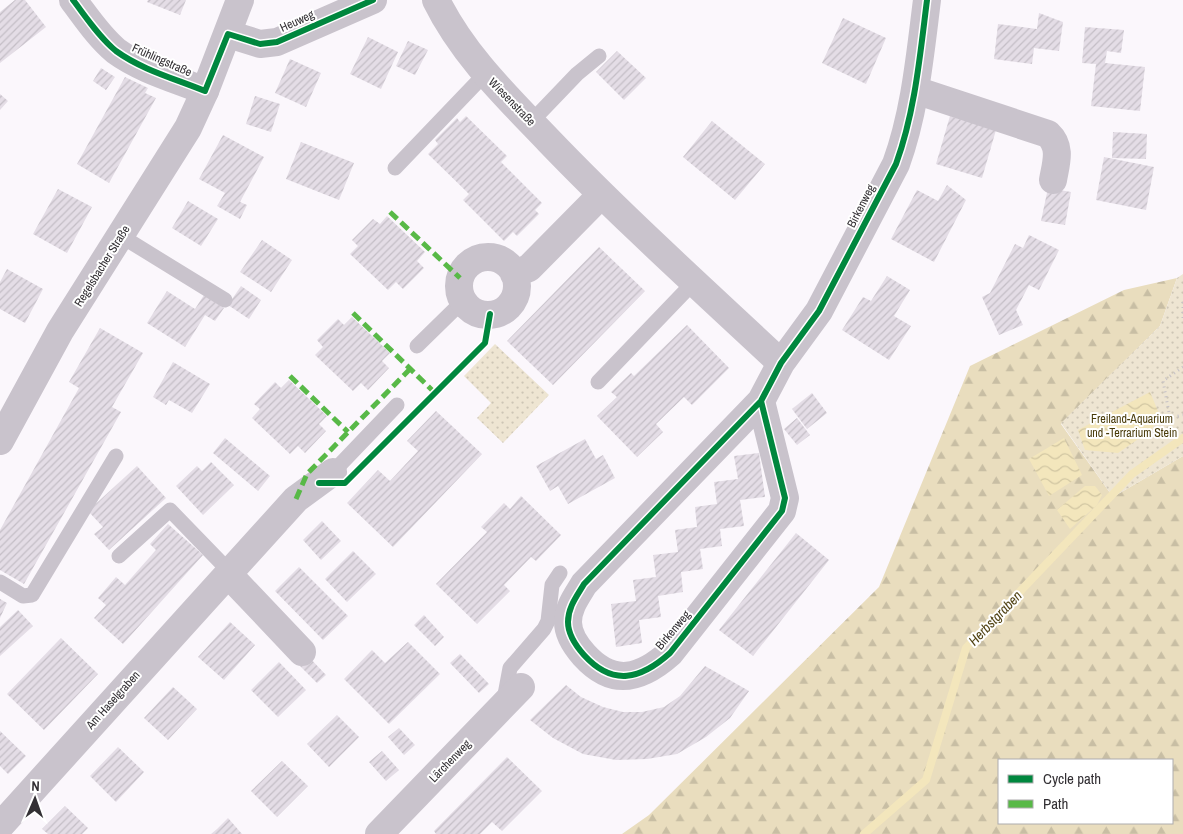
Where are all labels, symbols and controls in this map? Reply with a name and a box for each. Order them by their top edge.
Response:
street label: Heuweg [277,6,317,36]
street label: Frühlingstraße [130,40,194,80]
street label: Wiesenstraße [485,74,539,130]
street label: Birkenweg [843,181,879,230]
street label: Regelsbacher Straße [71,222,133,310]
park label: Freiland-Aquarium und -Terrarium Stein [1087,411,1177,441]
water label: Herbstgraben [964,587,1026,649]
street label: Birkenweg [652,607,694,653]
street label: Am Haselgraben [82,667,143,733]
street label: Lärchenweg [426,736,475,786]
legend [998,759,1173,824]
text: Cycle path [1043,768,1101,789]
north arrow [10,774,60,824]
text: N [31,777,40,795]
text: Path [1043,793,1068,814]

